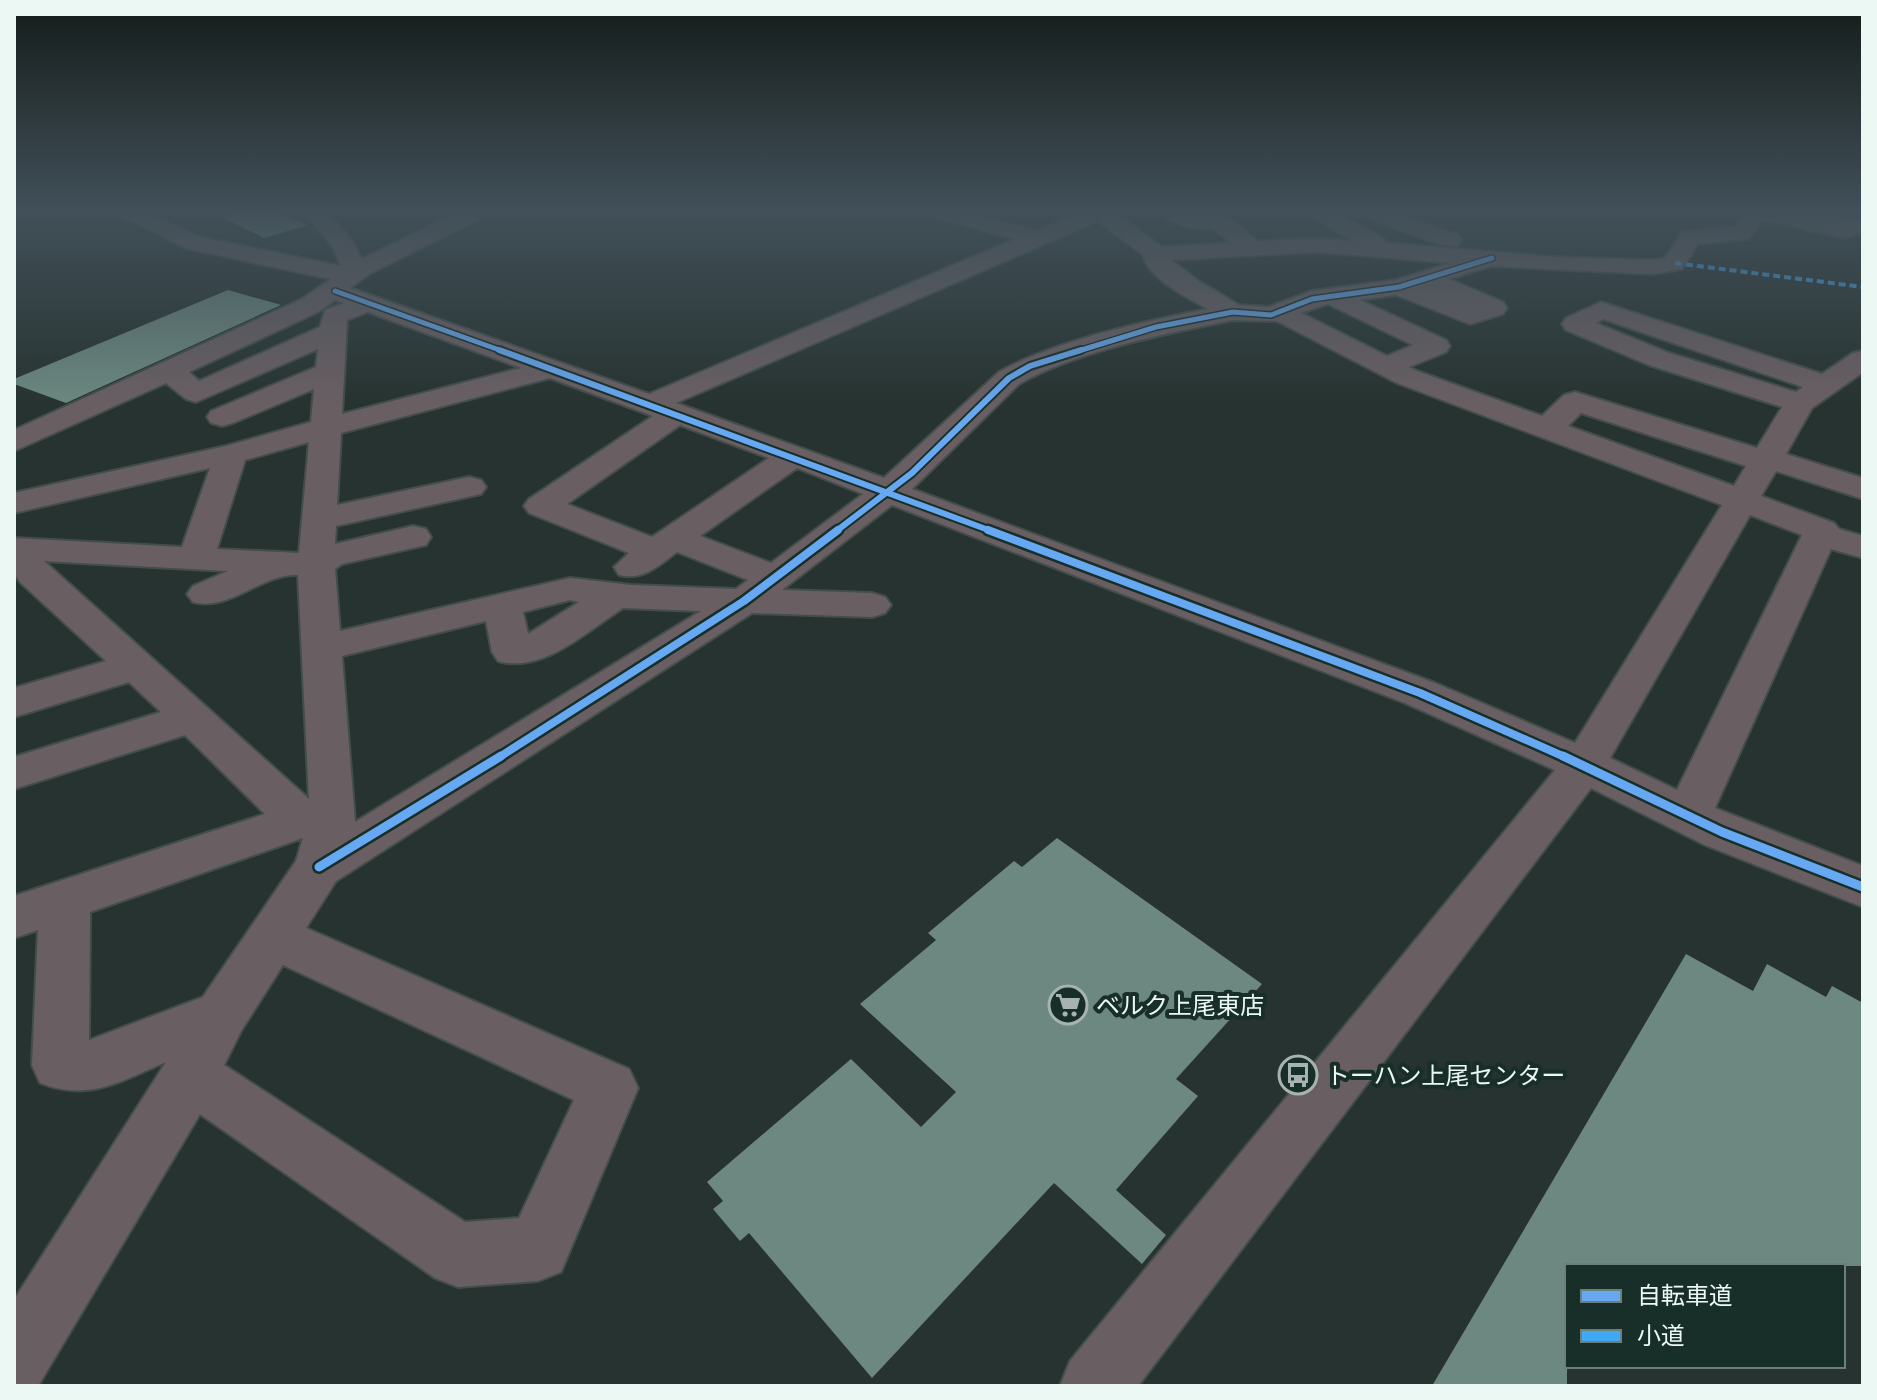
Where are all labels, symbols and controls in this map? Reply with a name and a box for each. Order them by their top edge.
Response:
supermarket icon: ベルク上尾東店 [1047,984,1089,1026]
place label: ベルク上尾東店 [1096,990,1264,1021]
bus stop icon: トーハン上尾センター [1277,1054,1319,1096]
place label: トーハン上尾センター [1326,1060,1566,1091]
legend [1565,1264,1845,1368]
text: 自転車道 [1637,1280,1733,1311]
text: 小道 [1637,1320,1685,1351]

